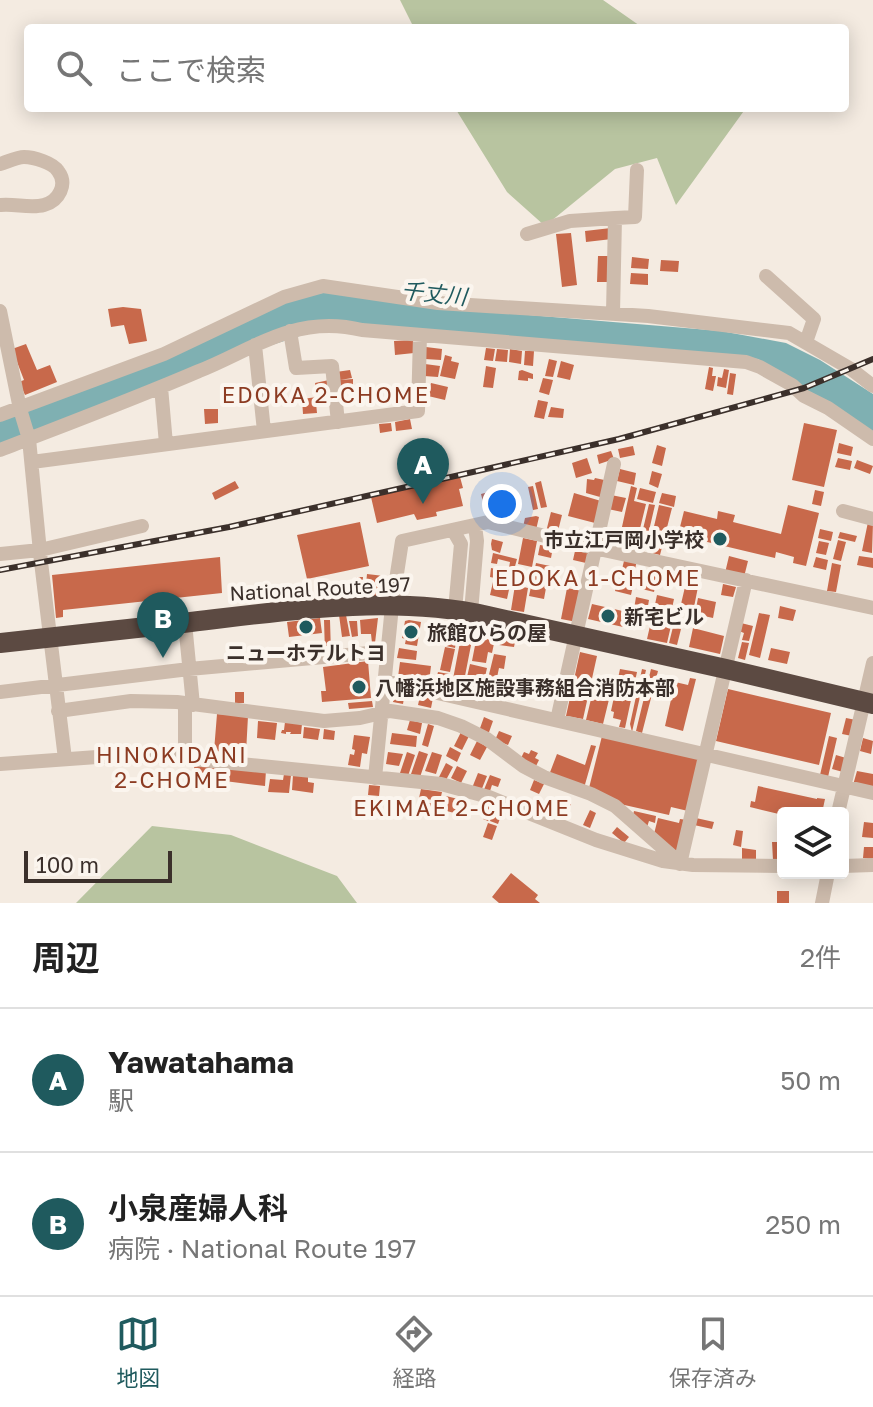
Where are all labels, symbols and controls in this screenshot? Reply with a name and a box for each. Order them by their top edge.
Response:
search box [24,24,849,112]
icon: search [52,46,96,90]
text: ここで検索 [116,52,266,88]
water label: 千丈川 [400,276,470,310]
district label: EDOKA 2-CHOME [222,381,430,408]
pin: A [397,438,449,504]
your location [482,484,522,524]
place label: 市立江戸岡小学校 [544,527,704,551]
marker: 市立江戸岡小学校 [711,530,729,548]
district label: EDOKA 1-CHOME [495,564,701,591]
street label: National Route 197 [229,571,411,605]
pin: B [137,592,189,658]
place label: 新宅ビル [624,604,704,628]
marker: 新宅ビル [599,607,617,625]
marker: ニューホテルトヨ [297,618,315,636]
place label: 旅館ひらの屋 [427,620,547,644]
marker: 旅館ひらの屋 [402,623,420,641]
place label: ニューホテルトヨ [226,640,386,664]
place label: 八幡浜地区施設事務組合消防本部 [375,675,675,699]
marker: 八幡浜地区施設事務組合消防本部 [350,678,368,696]
district label: HINOKIDANI 2-CHOME [96,741,248,793]
district label: EKIMAE 2-CHOME [353,794,571,821]
map controls [777,807,849,879]
button: layers [777,807,849,879]
scale bar [24,847,172,883]
text: 100 m [36,851,99,878]
text: 周辺 [32,937,100,977]
text: 2件 [800,942,841,973]
text: Yawatahama [108,1044,294,1080]
text: A [49,1065,67,1096]
text: 50 m [780,1065,841,1096]
text: 駅 [108,1085,134,1116]
text: 小泉産婦人科 [108,1190,288,1226]
text: B [49,1209,67,1240]
text: 250 m [765,1209,841,1240]
text: 病院 · National Route 197 [108,1233,416,1264]
tab: 地図 [116,1312,160,1392]
tab: 経路 [392,1312,437,1392]
tab: 保存済み [669,1312,757,1392]

